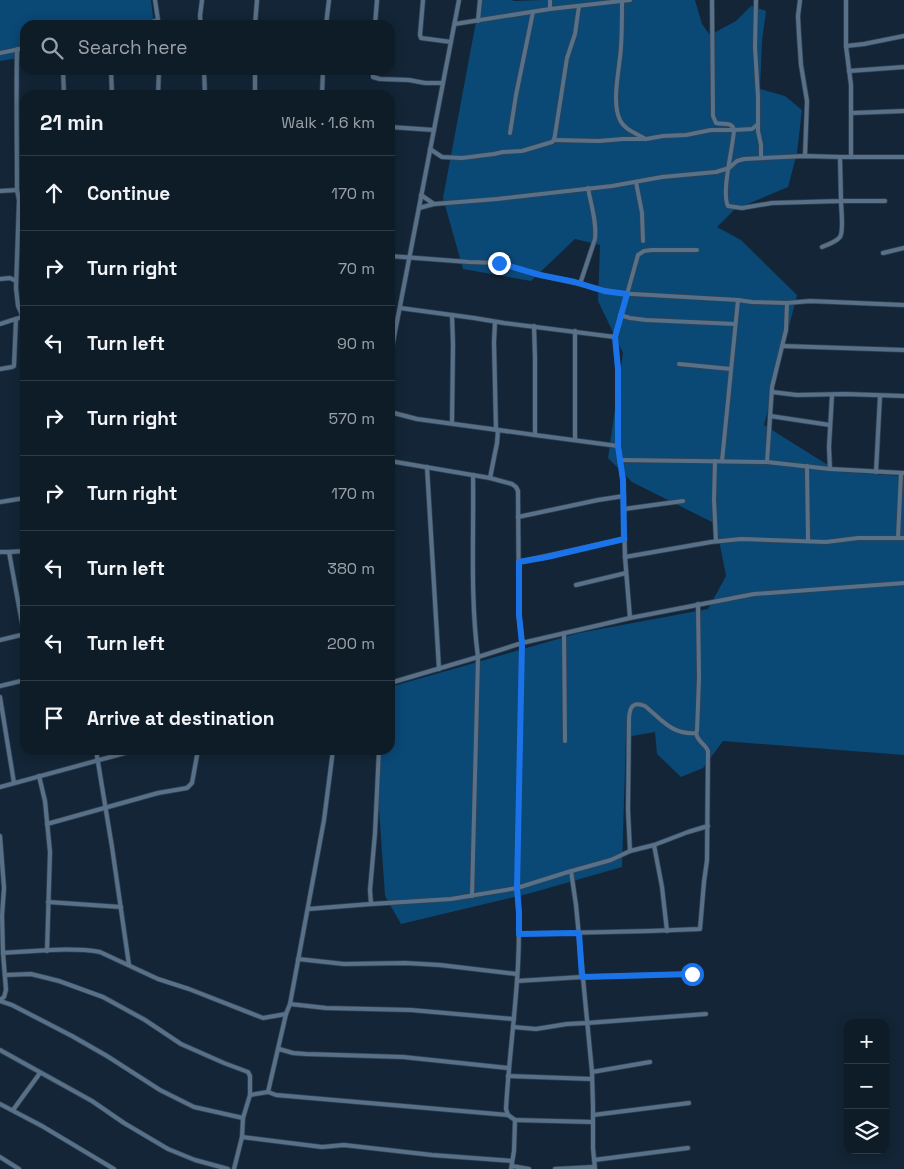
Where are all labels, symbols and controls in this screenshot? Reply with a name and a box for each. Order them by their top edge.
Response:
search box [20,20,395,75]
icon: search [38,34,66,62]
text: Search here [78,35,188,60]
text: 21 min [40,109,104,136]
text: Walk · 1.6 km [281,112,375,133]
icon: ahead [40,179,68,207]
text: Continue [87,181,170,206]
text: 170 m [331,183,375,204]
route end [488,252,511,275]
icon: right [40,254,68,282]
text: Turn right [87,256,177,281]
text: 70 m [338,258,375,279]
icon: left [40,329,68,357]
text: Turn left [87,331,165,356]
text: 90 m [337,333,375,354]
icon: right [40,404,68,432]
text: Turn right [87,406,177,431]
text: 570 m [329,408,375,429]
icon: right [40,479,68,507]
text: Turn right [87,481,177,506]
text: 170 m [331,483,375,504]
icon: left [40,554,68,582]
text: Turn left [87,556,165,581]
text: 380 m [327,558,375,579]
icon: left [40,629,68,657]
text: Turn left [87,631,165,656]
text: 200 m [327,633,375,654]
icon: arrive [40,704,68,732]
text: Arrive at destination [87,706,275,731]
route start [681,963,704,986]
map controls [844,1019,889,1154]
button: + [844,1019,889,1064]
button: − [844,1064,889,1109]
button: layers [844,1109,889,1154]

